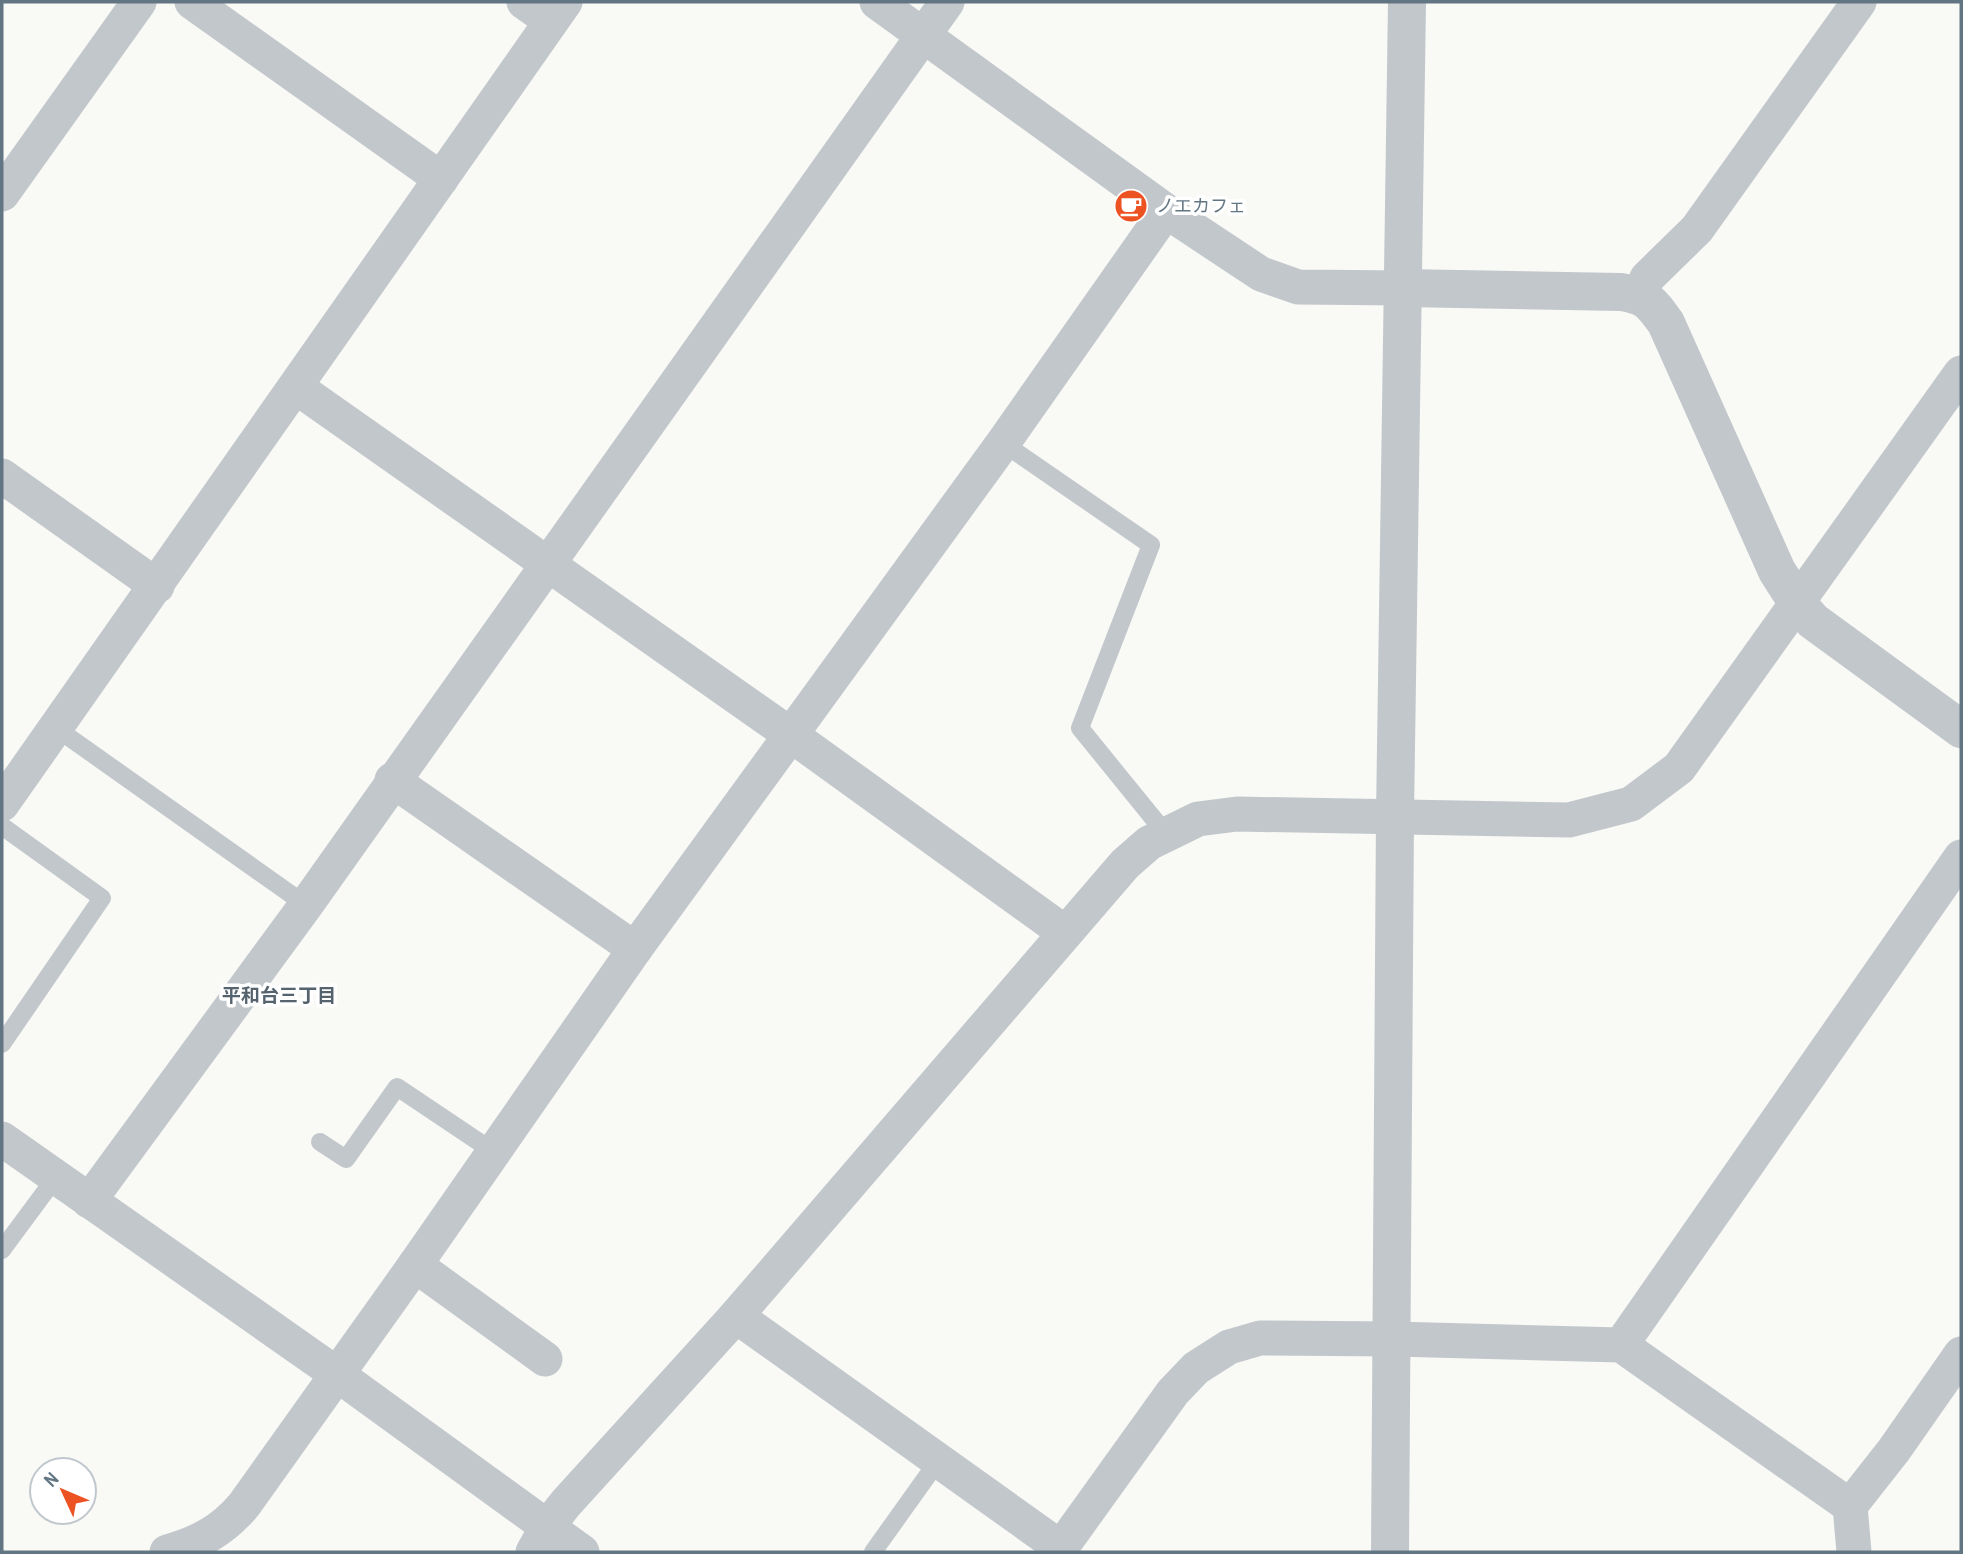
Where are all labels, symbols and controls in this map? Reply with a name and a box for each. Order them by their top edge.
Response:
cafe icon: ノエカフェ [1112,187,1150,225]
place label: ノエカフェ [1156,193,1246,218]
district label: 平和台三丁目 [222,982,336,1008]
north arrow [28,1456,98,1526]
text: N [38,1466,64,1492]

